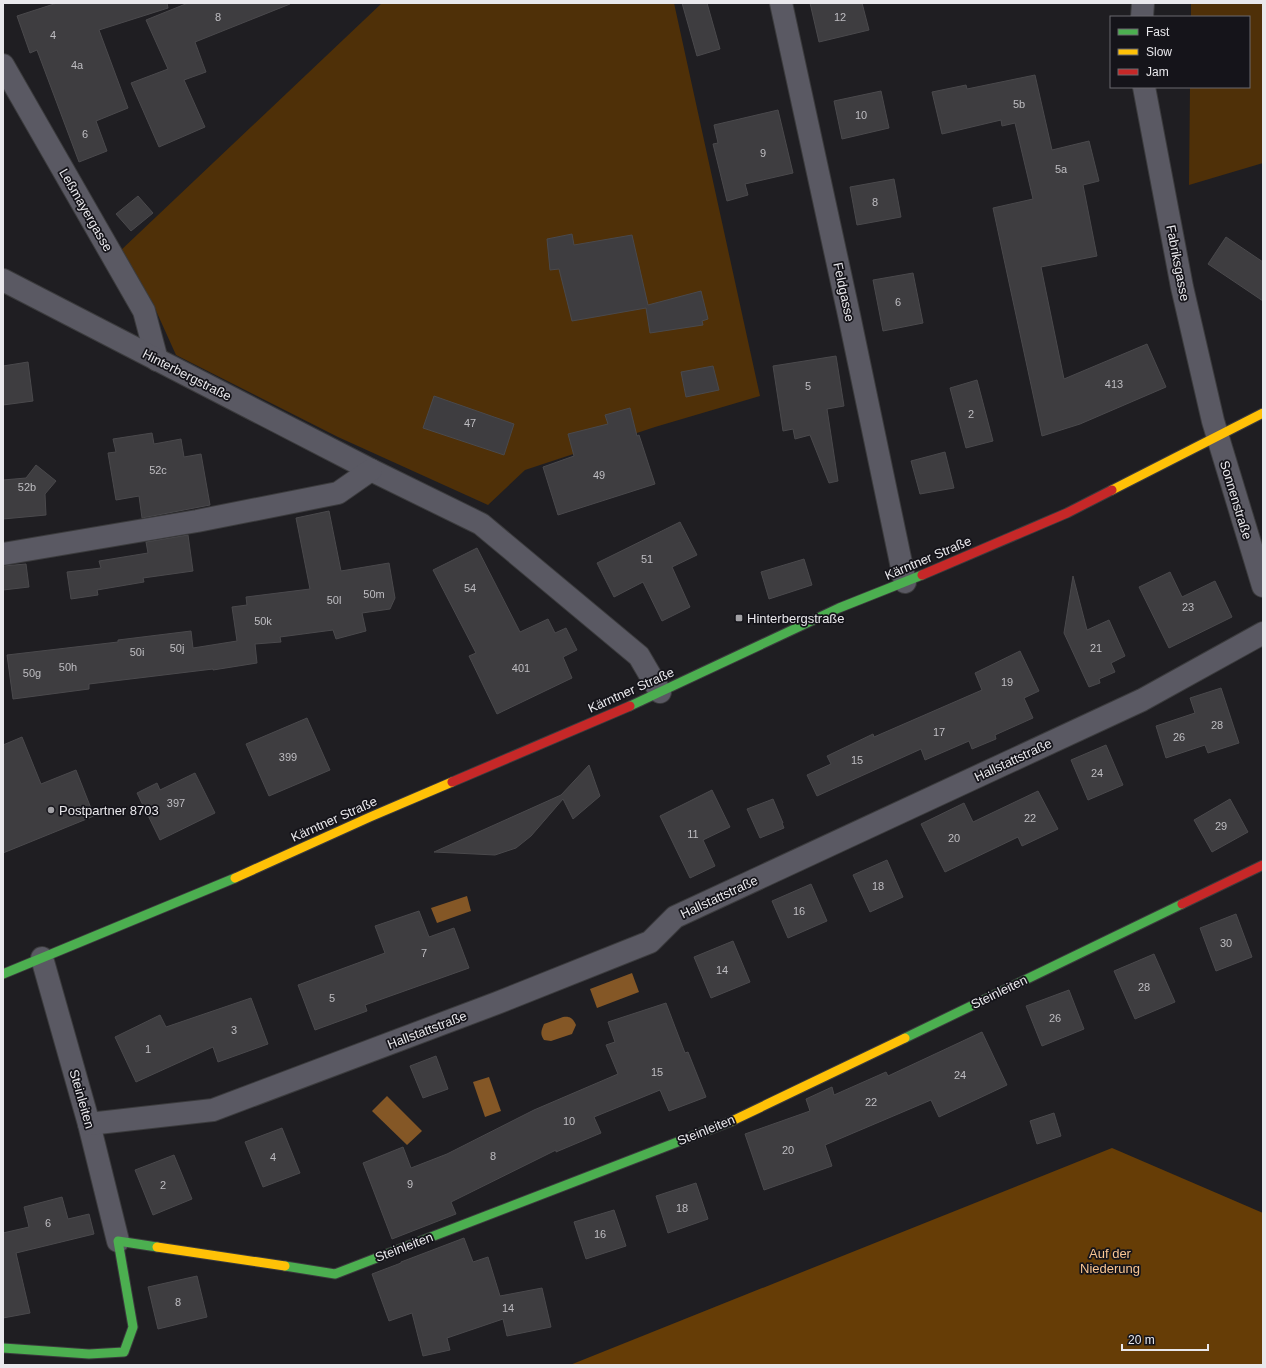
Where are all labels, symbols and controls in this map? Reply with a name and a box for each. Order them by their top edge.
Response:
house number: 8 [215,11,221,23]
house number: 12 [834,11,846,23]
legend [1110,16,1250,88]
text: Fast [1146,25,1170,39]
house number: 4 [50,29,56,41]
text: Slow [1146,45,1172,59]
house number: 4a [71,59,84,71]
text: Jam [1146,65,1169,79]
house number: 5b [1013,98,1025,110]
house number: 10 [855,109,867,121]
house number: 6 [82,128,88,140]
house number: 9 [760,147,766,159]
house number: 5a [1055,163,1068,175]
street label: Leßmayergasse [56,166,116,254]
house number: 8 [872,196,878,208]
street label: Fabriksgasse [1163,224,1193,302]
street label: Feldgasse [830,261,858,323]
house number: 6 [895,296,901,308]
street label: Hinterbergstraße [140,346,234,404]
house number: 413 [1105,378,1123,390]
house number: 5 [805,380,811,392]
house number: 2 [968,408,974,420]
house number: 47 [464,417,476,429]
street label: Sonnenstraße [1217,459,1255,541]
house number: 52c [149,464,167,476]
house number: 49 [593,469,605,481]
house number: 52b [18,481,36,493]
street label: Kärntner Straße [882,533,974,583]
house number: 51 [641,553,653,565]
house number: 54 [464,582,476,594]
house number: 50m [363,588,385,600]
house number: 50l [327,594,341,606]
house number: 23 [1182,601,1194,613]
place label: Hinterbergstraße [747,611,845,626]
marker: Hinterbergstraße [734,613,744,623]
house number: 50k [254,615,272,627]
house number: 50j [170,642,184,654]
house number: 21 [1090,642,1102,654]
house number: 50i [130,646,144,658]
house number: 50h [59,661,77,673]
house number: 401 [512,662,530,674]
street label: Kärntner Straße [586,664,676,716]
house number: 50g [23,667,41,679]
house number: 19 [1001,676,1013,688]
house number: 28 [1211,719,1223,731]
house number: 17 [933,726,945,738]
house number: 26 [1173,731,1185,743]
street label: Hallstattstraße [972,735,1054,785]
house number: 399 [279,751,297,763]
house number: 15 [851,754,863,766]
house number: 24 [1091,767,1103,779]
street label: Kärntner Straße [289,793,379,845]
house number: 397 [167,797,185,809]
place label: Postpartner 8703 [59,803,159,818]
marker: Postpartner 8703 [46,805,56,815]
house number: 22 [1024,812,1036,824]
house number: 29 [1215,820,1227,832]
house number: 11 [687,828,699,840]
house number: 20 [948,832,960,844]
street label: Hallstattstraße [678,872,760,922]
house number: 18 [872,880,884,892]
house number: 16 [793,905,805,917]
house number: 30 [1220,937,1232,949]
house number: 7 [421,947,427,959]
house number: 14 [716,964,728,976]
street label: Steinleiten [968,972,1030,1012]
house number: 28 [1138,981,1150,993]
house number: 5 [329,992,335,1004]
street label: Hallstattstraße [385,1008,469,1052]
house number: 26 [1049,1012,1061,1024]
house number: 3 [231,1024,237,1036]
house number: 1 [145,1043,151,1055]
house number: 15 [651,1066,663,1078]
street label: Steinleiten [66,1068,98,1130]
house number: 24 [954,1069,966,1081]
house number: 22 [865,1096,877,1108]
street label: Steinleiten [675,1112,737,1148]
house number: 10 [563,1115,575,1127]
house number: 20 [782,1144,794,1156]
house number: 8 [490,1150,496,1162]
house number: 4 [270,1151,276,1163]
house number: 9 [407,1178,413,1190]
house number: 2 [160,1179,166,1191]
house number: 18 [676,1202,688,1214]
house number: 6 [45,1217,51,1229]
house number: 16 [594,1228,606,1240]
street label: Steinleiten [373,1229,435,1265]
park label: Auf der Niederung [1080,1246,1140,1276]
house number: 8 [175,1296,181,1308]
house number: 14 [502,1302,514,1314]
scale bar [1122,1326,1208,1352]
text: 20 m [1128,1333,1155,1347]

